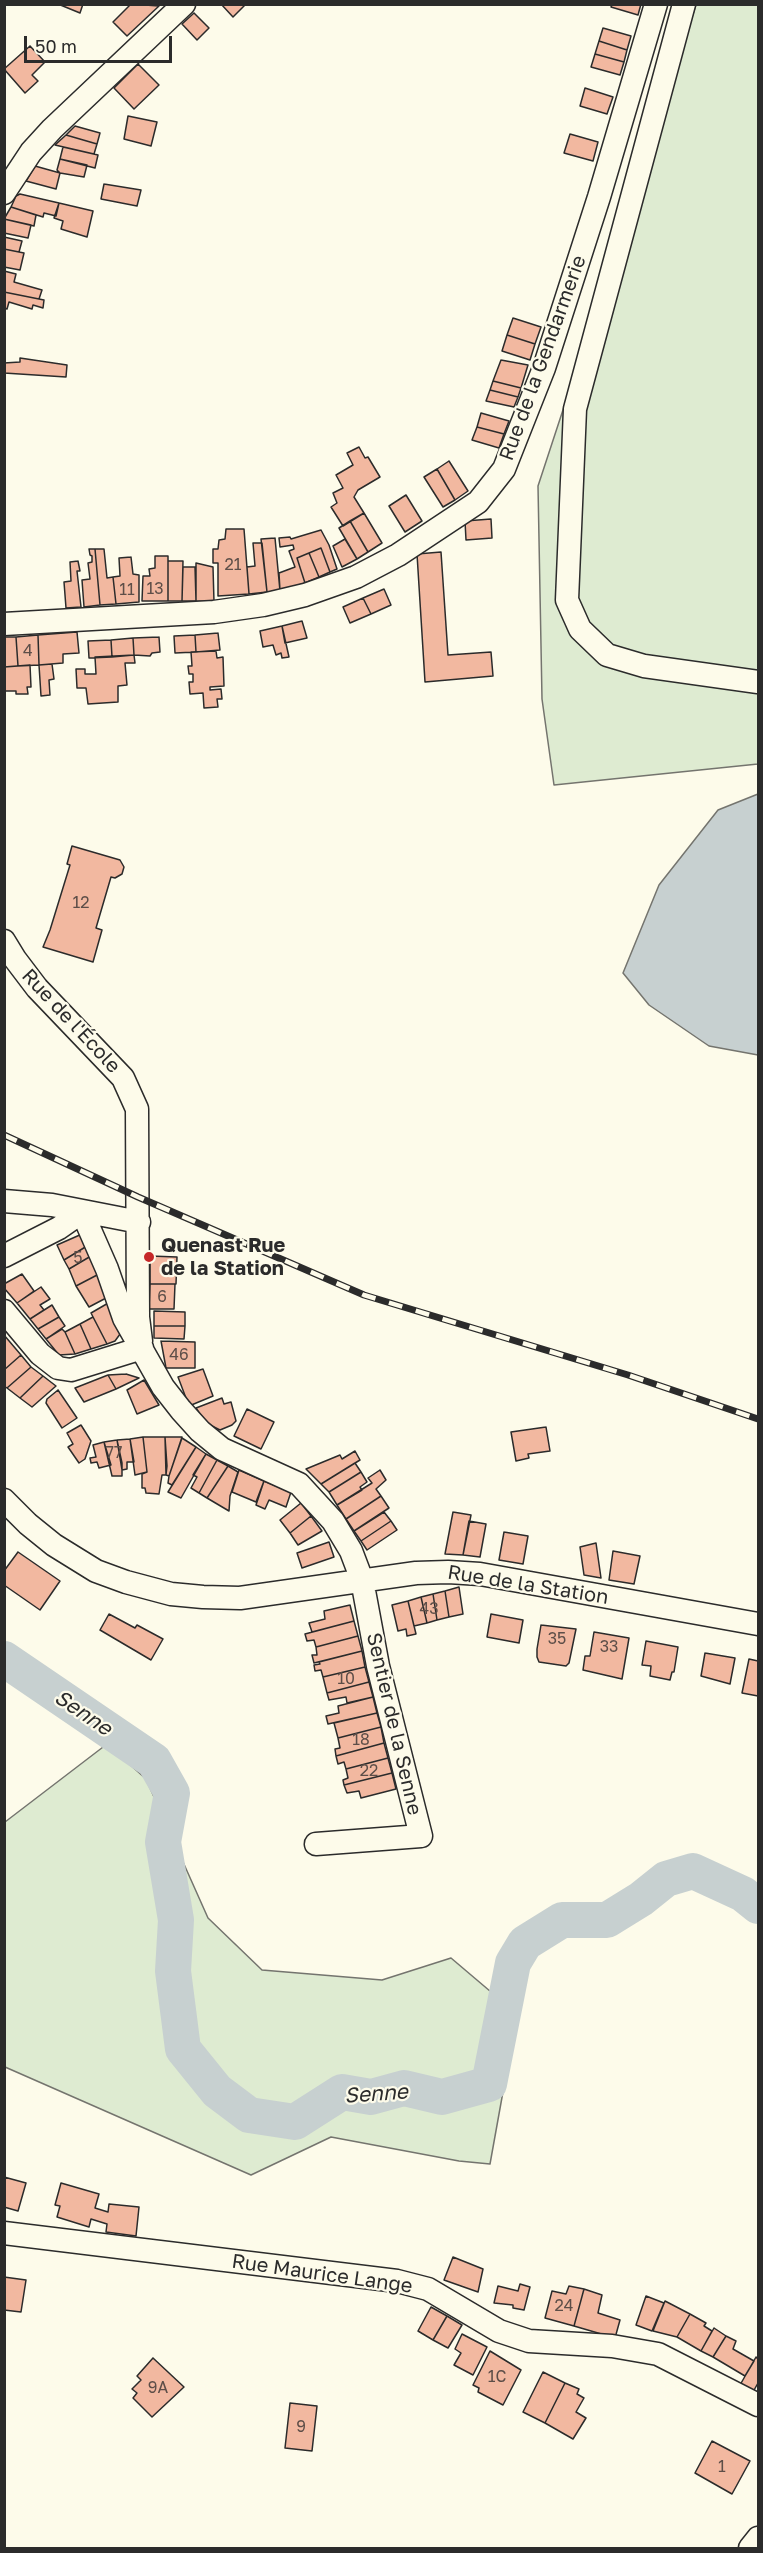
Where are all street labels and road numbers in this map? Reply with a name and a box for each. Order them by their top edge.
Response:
street label: Rue de la Gendarmerie [495,252,591,464]
street label: Rue de l'École [17,964,125,1078]
street label: Rue de la Station [446,1560,610,1610]
street label: Sentier de la Senne [361,1630,427,1818]
street label: Rue Maurice Lange [230,2249,414,2299]

